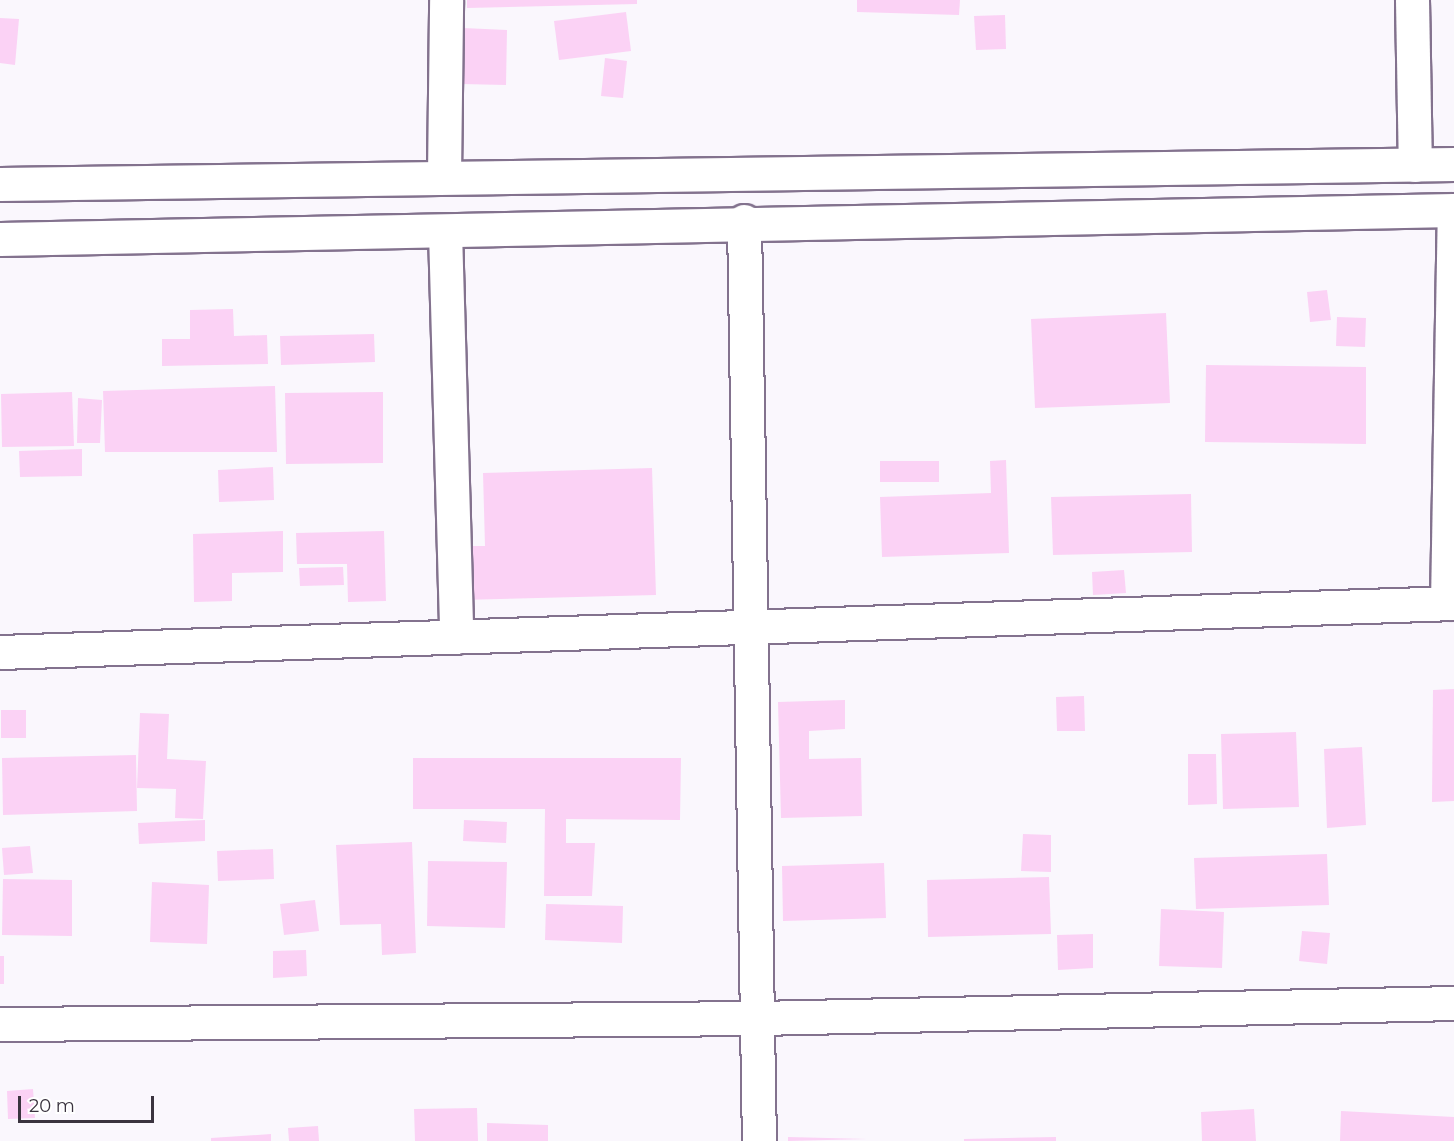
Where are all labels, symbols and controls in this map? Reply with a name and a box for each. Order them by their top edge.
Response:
scale bar [21,1084,158,1122]
text: 20 m [29,1095,75,1117]

